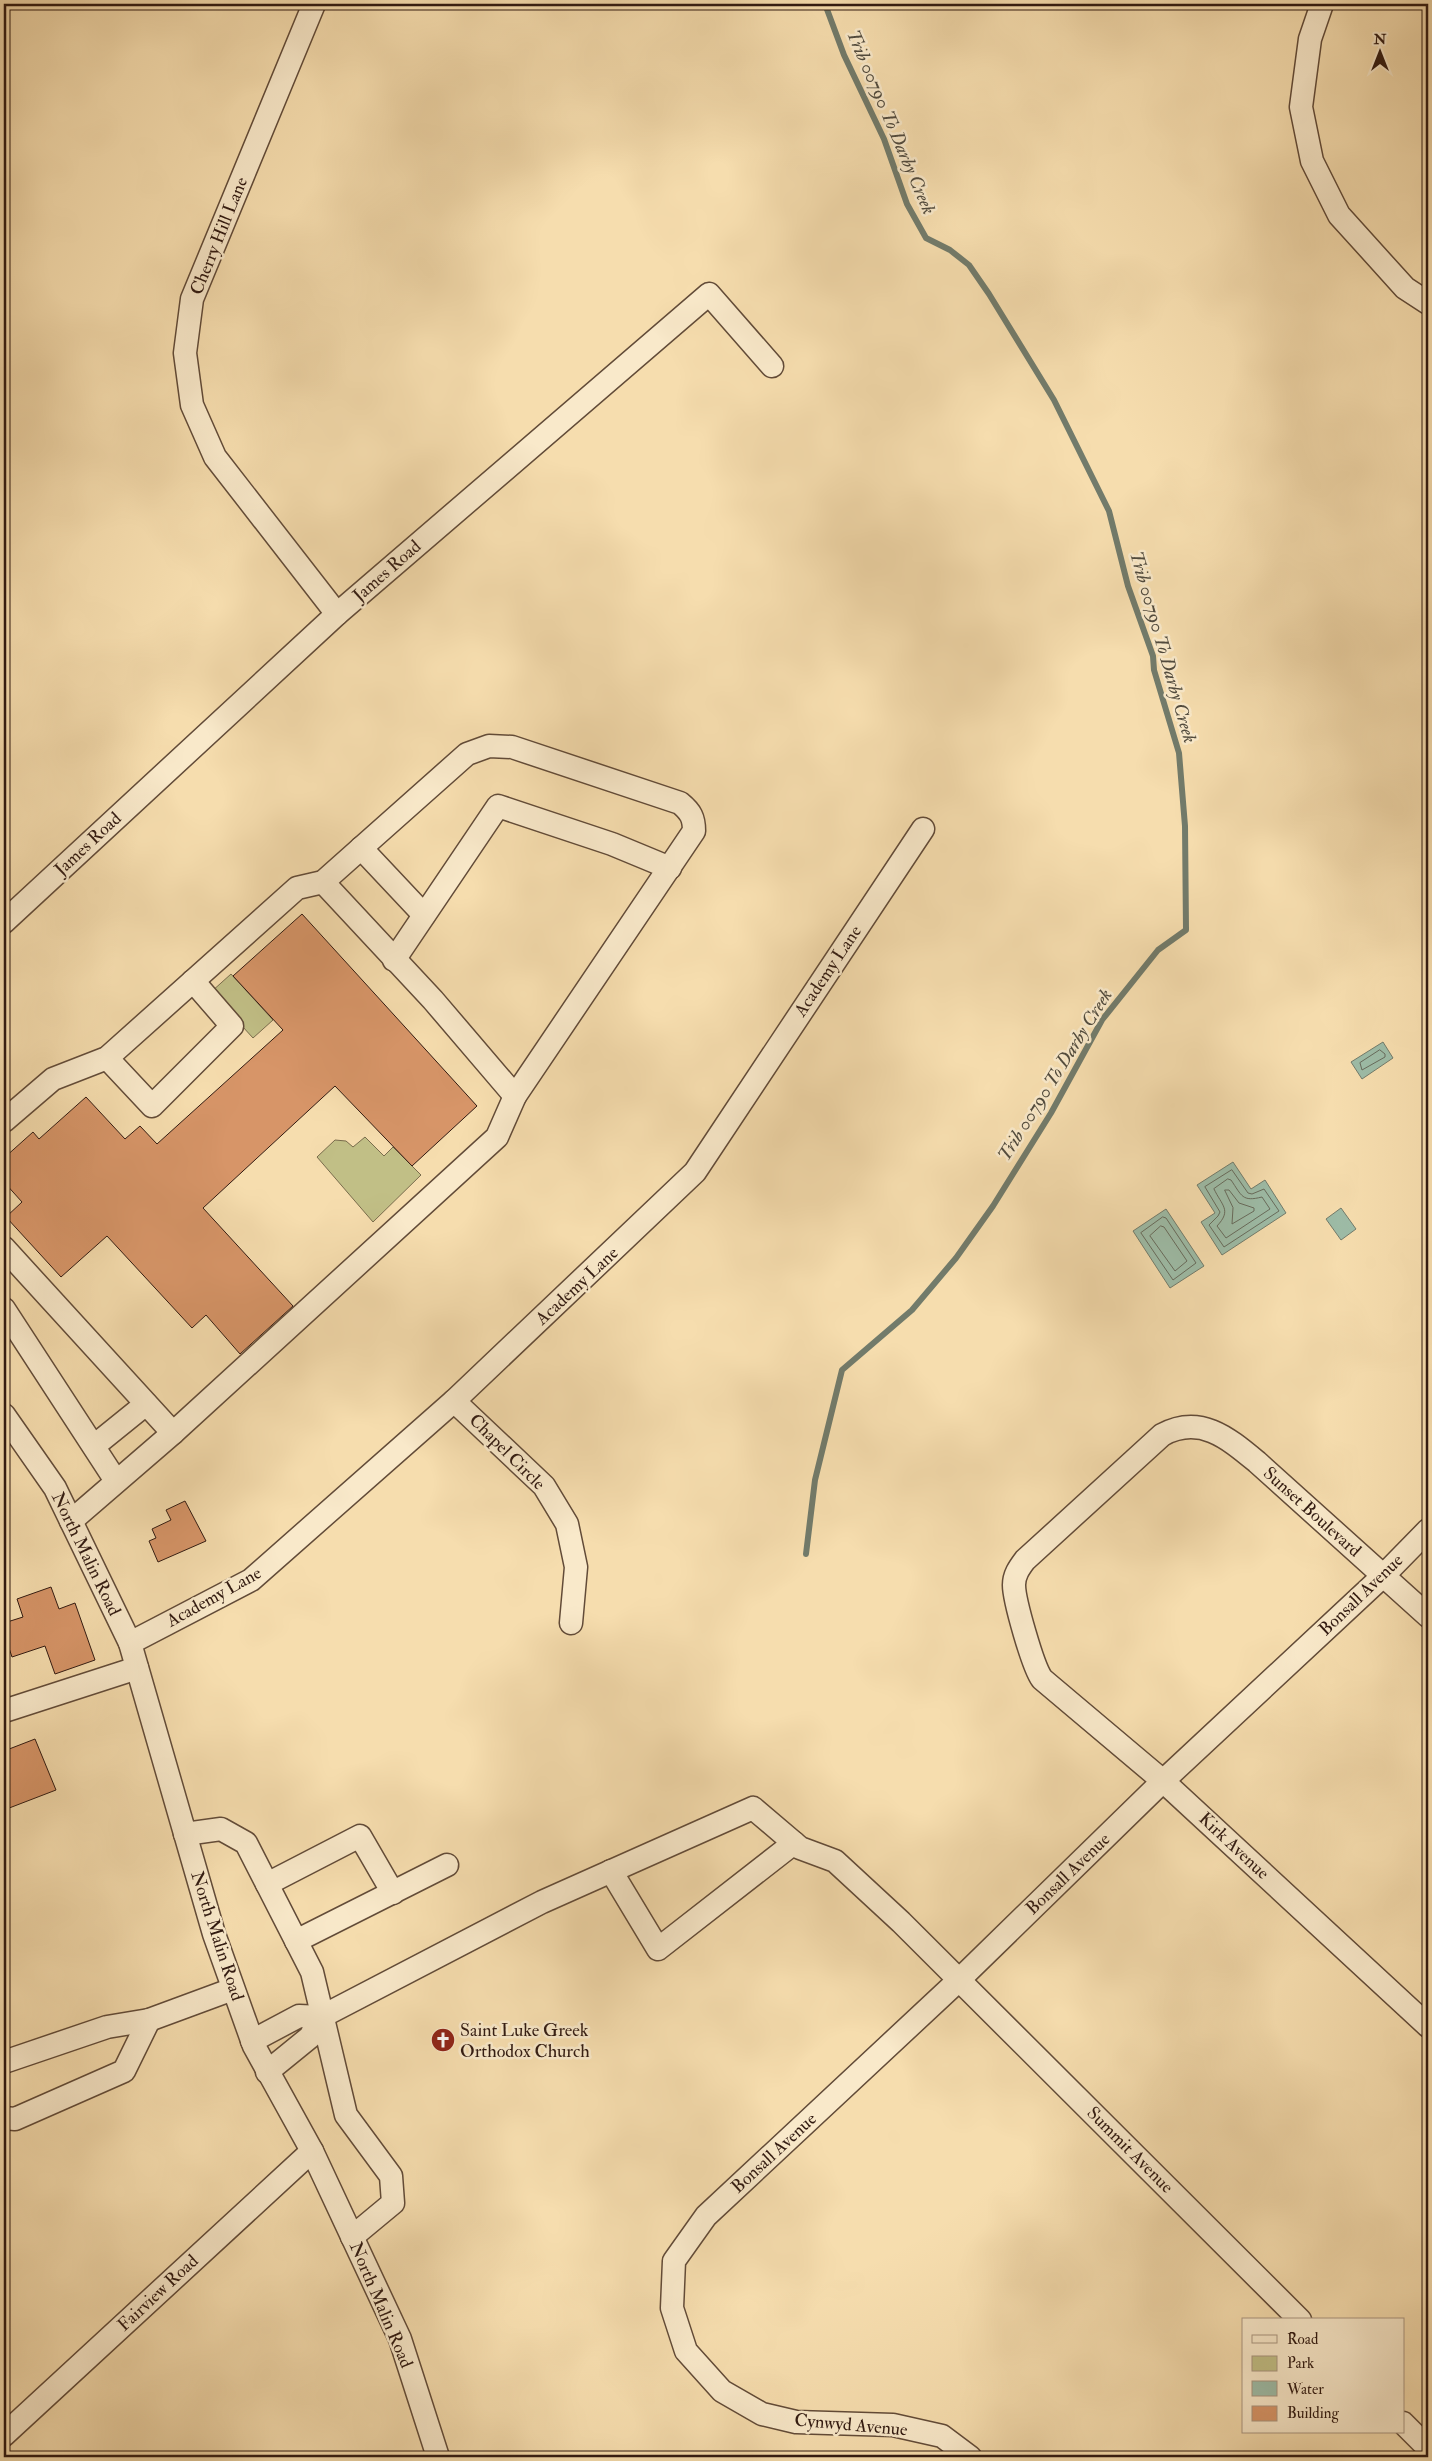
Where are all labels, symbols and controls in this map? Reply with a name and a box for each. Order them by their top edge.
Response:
water label: Trib 00790 To Darby Creek [841,26,941,218]
north arrow [1354,28,1404,78]
text: N [1373,31,1387,48]
street label: Cherry Hill Lane [185,173,253,298]
street label: James Road [347,535,426,608]
water label: Trib 00790 To Darby Creek [1124,548,1202,746]
street label: James Road [49,807,126,882]
street label: Academy Lane [789,921,867,1022]
water label: Trib 00790 To Darby Creek [992,984,1118,1165]
street label: Academy Lane [530,1241,624,1331]
street label: Chapel Circle [464,1409,550,1495]
street label: Sunset Boulevard [1258,1462,1366,1562]
street label: North Malin Road [46,1488,126,1620]
street label: Bonsall Avenue [1314,1549,1408,1641]
street label: Academy Lane [162,1561,266,1633]
street label: Kirk Avenue [1194,1807,1275,1885]
street label: Bonsall Avenue [1021,1828,1115,1920]
street label: North Malin Road [185,1868,249,2004]
place label: Saint Luke Greek Orthodox Church [460,2019,590,2063]
church icon: Saint Luke Greek Orthodox Church [430,2027,456,2053]
street label: Summit Avenue [1082,2102,1179,2199]
street label: Bonsall Avenue [726,2107,822,2198]
street label: North Malin Road [344,2238,418,2372]
street label: Fairview Road [113,2250,203,2336]
legend [1242,2318,1404,2434]
text: Road [1287,2330,1319,2349]
text: Park [1287,2354,1314,2373]
text: Water [1286,2380,1324,2399]
text: Building [1287,2404,1339,2423]
street label: Cynwyd Avenue [793,2409,909,2441]

